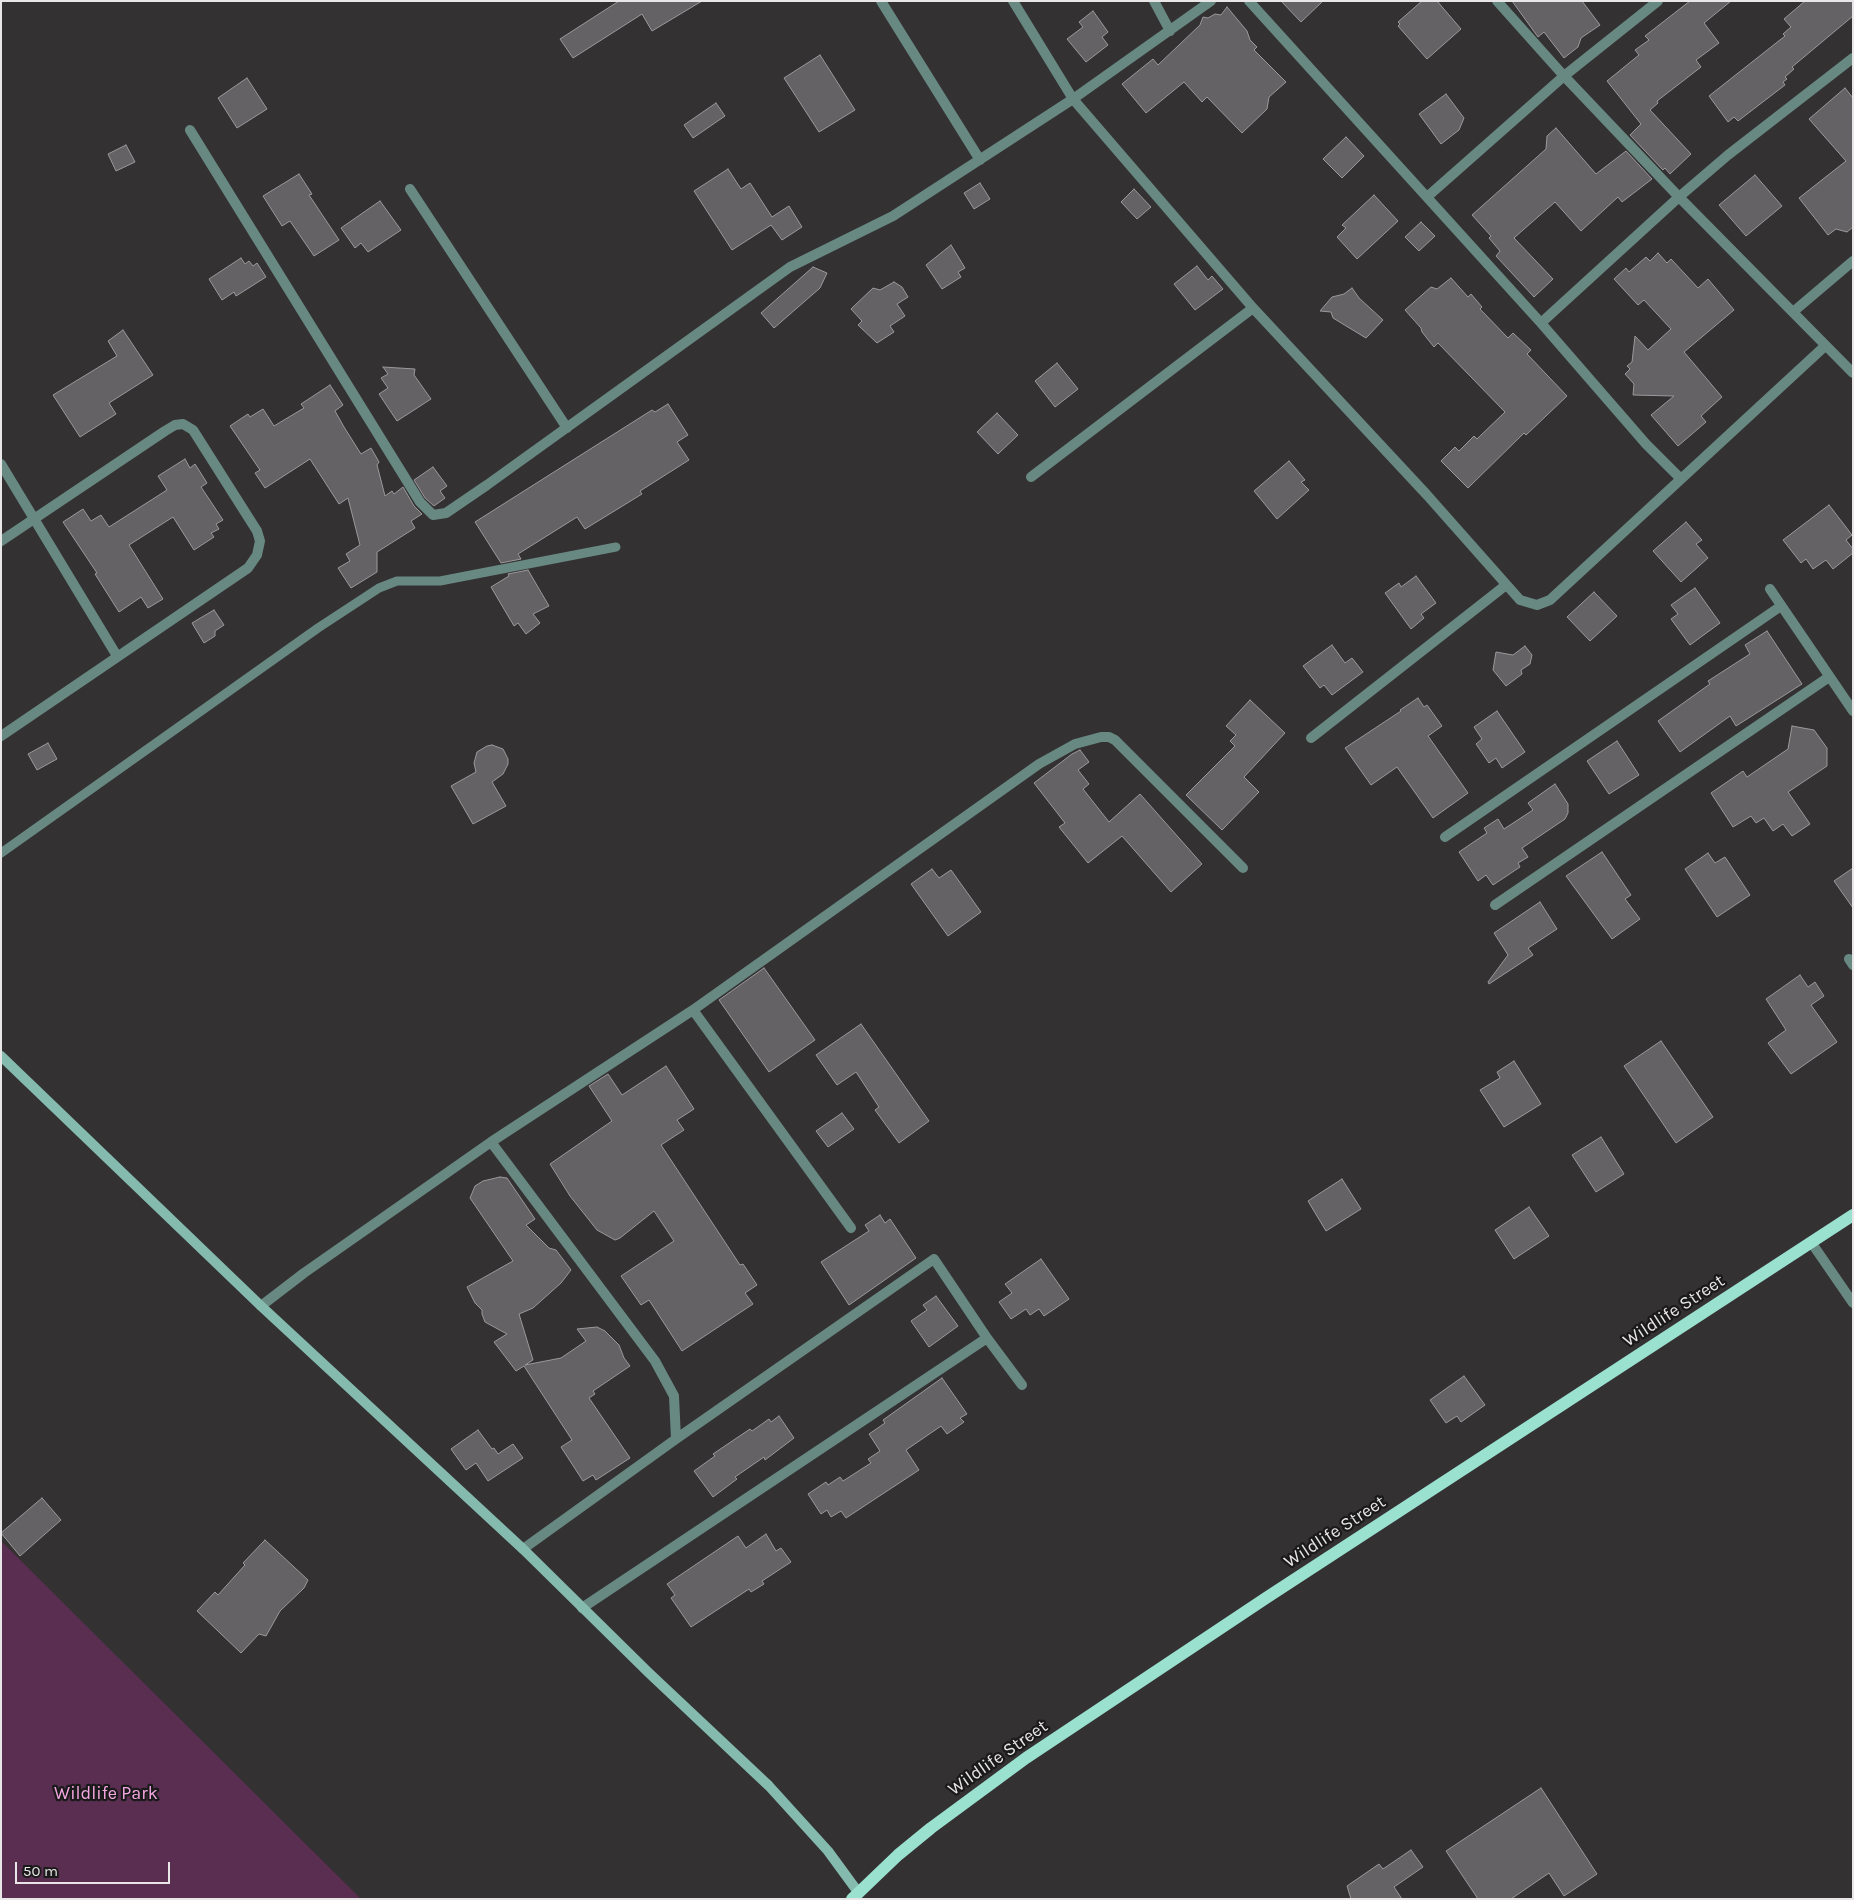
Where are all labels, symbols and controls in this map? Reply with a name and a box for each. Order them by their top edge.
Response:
street label: Wildlife Street [1619,1270,1729,1352]
street label: Wildlife Street [1280,1491,1390,1573]
street label: Wildlife Street [944,1716,1052,1800]
park label: Wildlife Park [54,1783,158,1805]
scale bar [18,1852,172,1884]
text: 50 m [23,1862,58,1880]

